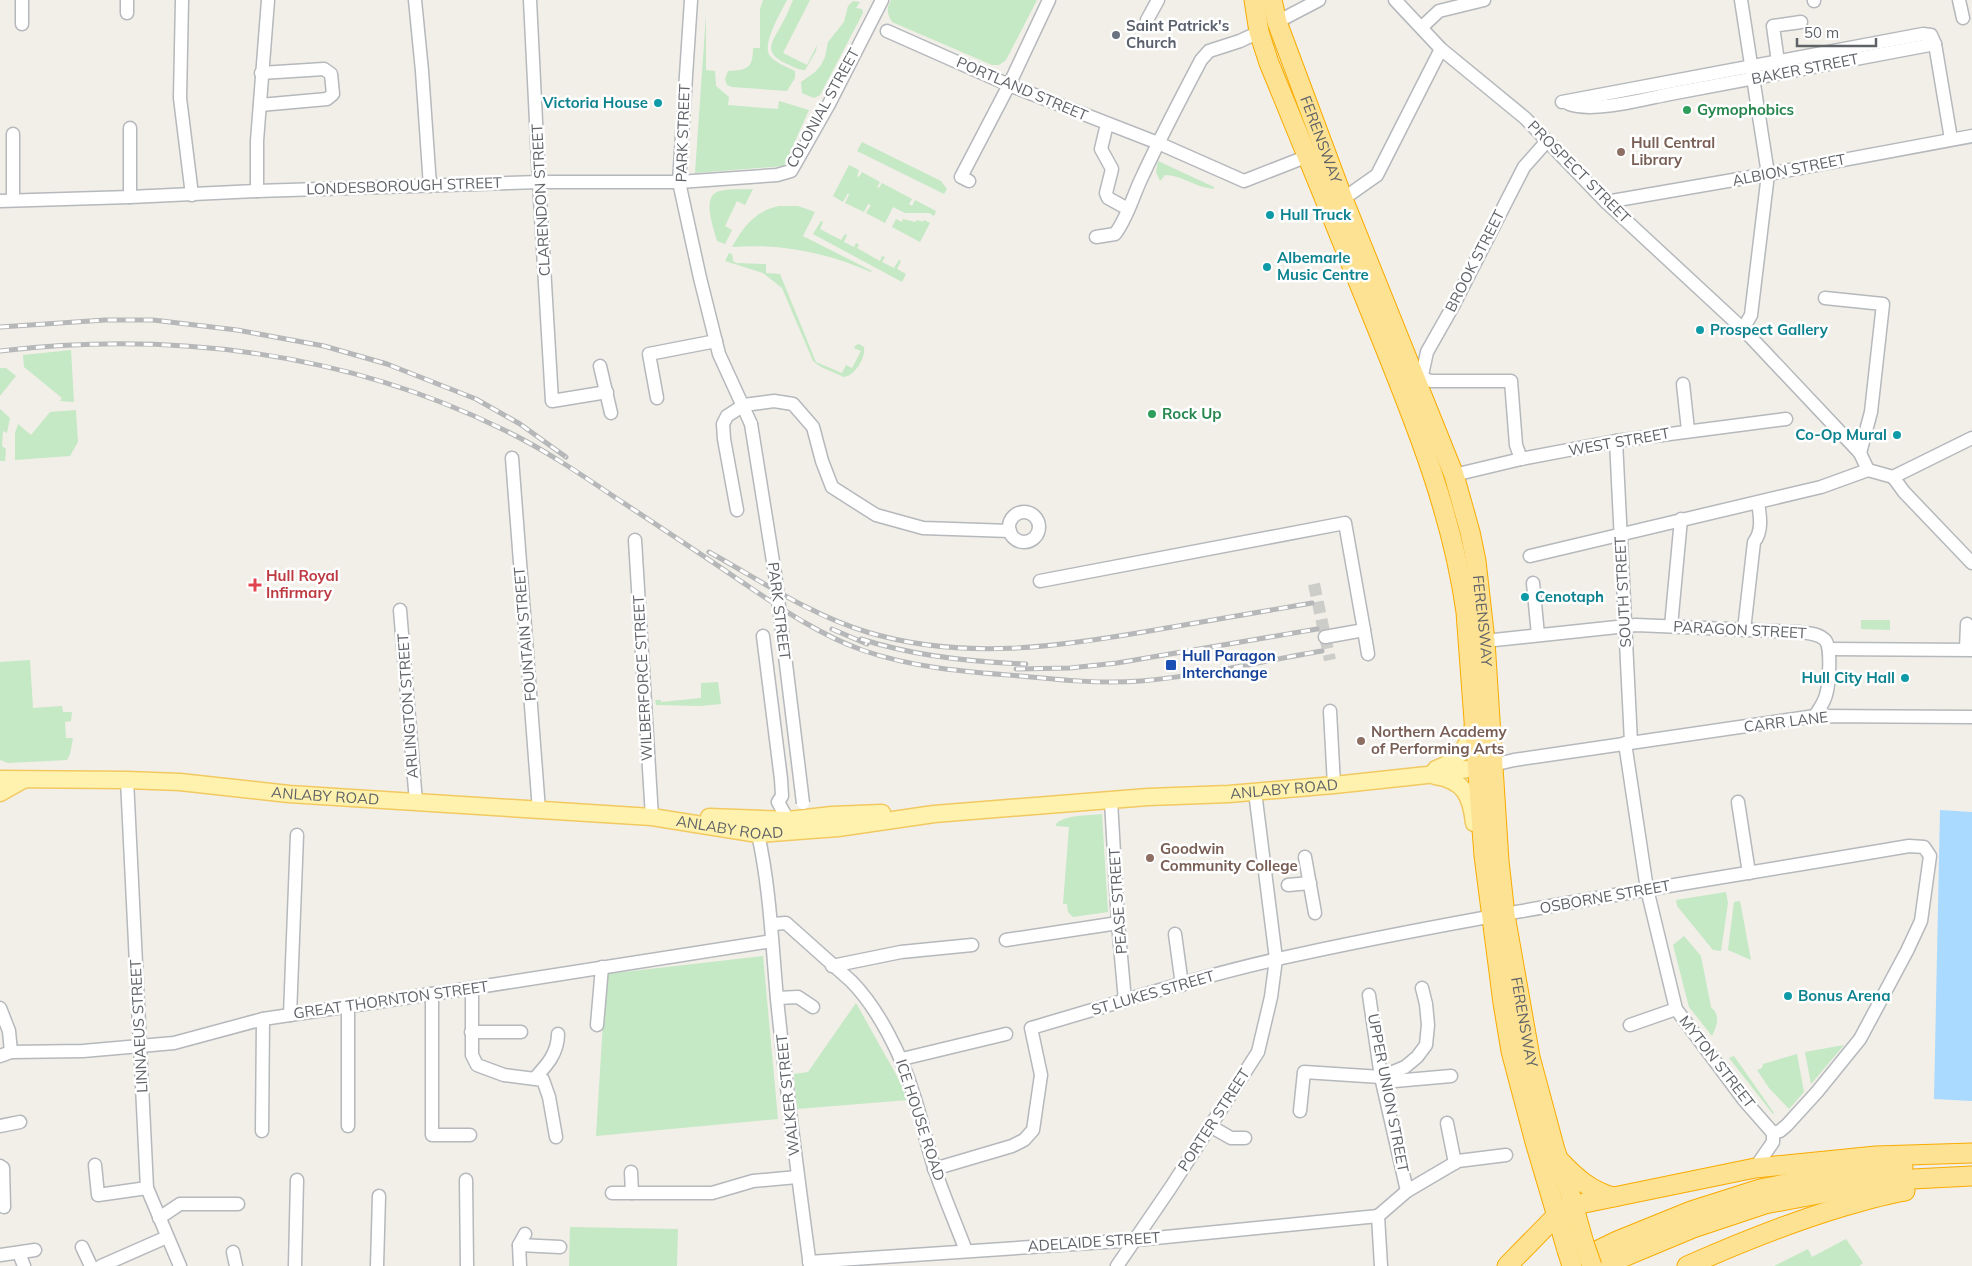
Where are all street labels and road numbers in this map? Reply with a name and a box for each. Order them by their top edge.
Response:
street label: COLONIAL STREET [782,45,863,171]
street label: BAKER STREET [1750,49,1860,88]
street label: PORTLAND STREET [954,52,1091,125]
street label: PARK STREET [671,83,694,183]
street label: FERENSWAY [1296,93,1347,187]
street label: PROSPECT STREET [1524,116,1635,227]
street label: CLARENDON STREET [527,123,554,277]
street label: ALBION STREET [1731,149,1847,190]
street label: LONDESBOROUGH STREET [306,173,502,198]
street label: BROOK STREET [1441,206,1508,315]
street label: WEST STREET [1567,423,1671,460]
street label: SOUTH STREET [1610,536,1635,648]
street label: PARK STREET [764,561,795,661]
street label: FOUNTAIN STREET [509,566,540,702]
street label: FERENSWAY [1469,574,1497,668]
street label: WILBERFORCE STREET [629,595,656,762]
street label: PARAGON STREET [1673,617,1807,642]
street label: ARLINGTON STREET [393,633,422,779]
street label: CARR LANE [1743,707,1829,736]
street label: ANLABY ROAD [1229,775,1339,803]
street label: ANLABY ROAD [270,782,380,809]
street label: ANLABY ROAD [675,811,784,843]
street label: PEASE STREET [1104,847,1131,955]
street label: OSBORNE STREET [1538,876,1672,917]
street label: LINNAEUS STREET [126,959,151,1093]
street label: ST LUKES STREET [1089,966,1217,1019]
street label: FERENSWAY [1507,975,1543,1071]
street label: GREAT THORNTON STREET [292,976,490,1023]
street label: UPPER UNION STREET [1364,1012,1413,1174]
street label: MYTON STREET [1675,1012,1759,1112]
street label: WALKER STREET [772,1033,803,1157]
street label: ICE HOUSE ROAD [892,1057,949,1183]
street label: PORTER STREET [1173,1065,1254,1175]
street label: ADELAIDE STREET [1027,1227,1161,1256]

